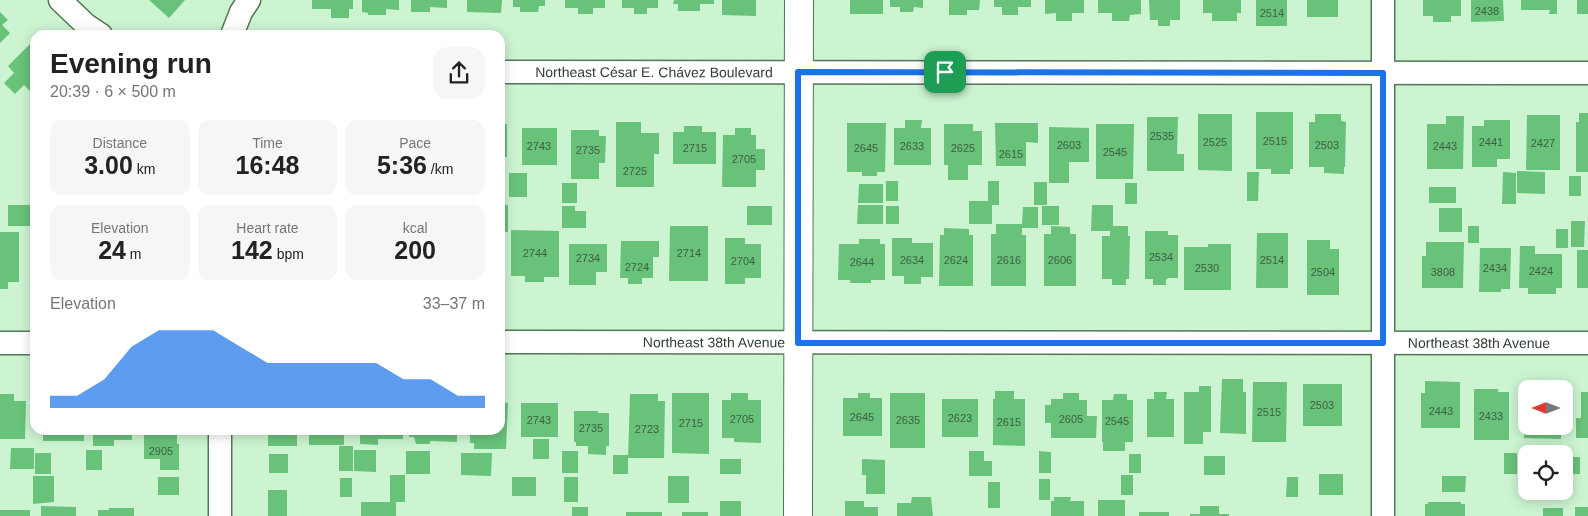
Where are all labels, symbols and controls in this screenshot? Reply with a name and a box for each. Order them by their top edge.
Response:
house number: 2438 [1475,5,1499,17]
house number: 2514 [1260,7,1284,19]
button: share [433,47,485,99]
text: Evening run [50,48,212,79]
pin [924,51,966,93]
icon: arrive [931,58,959,86]
street label: Northeast César E. Chávez Boulevard [535,64,773,80]
text: 20:39 · 6 × 500 m [50,83,176,100]
house number: 2535 [1150,130,1174,142]
text: Distance [93,135,147,151]
text: Time [252,135,283,151]
text: Pace [399,135,431,151]
house number: 2515 [1263,135,1287,147]
house number: 2525 [1203,136,1227,148]
house number: 2441 [1479,136,1503,148]
house number: 2427 [1531,137,1555,149]
house number: 2603 [1057,139,1081,151]
house number: 2503 [1315,139,1339,151]
house number: 2743 [527,140,551,152]
house number: 2633 [900,140,924,152]
house number: 2443 [1433,140,1457,152]
house number: 2715 [683,142,707,154]
house number: 2645 [854,142,878,154]
house number: 2625 [951,142,975,154]
house number: 2735 [576,144,600,156]
house number: 2545 [1103,146,1127,158]
house number: 2615 [999,148,1023,160]
text: 3.00 [84,151,133,179]
text: 16:48 [236,151,299,179]
text: 5:36 [377,151,427,179]
house number: 2705 [732,153,756,165]
text: km [133,161,155,177]
text: /km [427,161,453,177]
house number: 2725 [623,165,647,177]
text: Elevation [91,220,149,236]
text: Heart rate [236,220,299,236]
text: kcal [403,220,428,236]
text: 24 [98,236,126,264]
text: 142 [231,236,273,264]
text: 200 [394,236,436,264]
text: m [126,246,142,262]
text: bpm [273,246,304,262]
house number: 2744 [523,247,547,259]
house number: 2714 [677,247,701,259]
house number: 2534 [1149,251,1173,263]
house number: 2734 [576,252,600,264]
house number: 2634 [900,254,924,266]
house number: 2624 [944,254,968,266]
house number: 2616 [997,254,1021,266]
house number: 2606 [1048,254,1072,266]
house number: 2514 [1260,254,1284,266]
house number: 2704 [731,255,755,267]
house number: 2644 [850,256,874,268]
house number: 2724 [625,261,649,273]
house number: 2530 [1195,262,1219,274]
house number: 2434 [1483,262,1507,274]
house number: 2424 [1529,265,1553,277]
house number: 2504 [1311,266,1335,278]
house number: 3808 [1431,266,1455,278]
text: Elevation [50,295,116,312]
text: 33–37 m [423,295,485,312]
street label: Northeast 38th Avenue [643,334,785,350]
street label: Northeast 38th Avenue [1408,335,1550,351]
north arrow [1518,380,1572,435]
map controls [1518,380,1573,500]
house number: 2503 [1310,399,1334,411]
house number: 2443 [1429,405,1453,417]
house number: 2515 [1257,406,1281,418]
house number: 2433 [1479,410,1503,422]
house number: 2645 [850,411,874,423]
house number: 2623 [948,412,972,424]
house number: 2705 [730,413,754,425]
house number: 2605 [1059,413,1083,425]
house number: 2743 [527,414,551,426]
house number: 2635 [896,414,920,426]
house number: 2545 [1105,415,1129,427]
house number: 2615 [997,416,1021,428]
house number: 2715 [679,417,703,429]
house number: 2735 [579,422,603,434]
house number: 2723 [635,423,659,435]
house number: 2905 [149,445,173,457]
button: locate [1518,445,1573,500]

